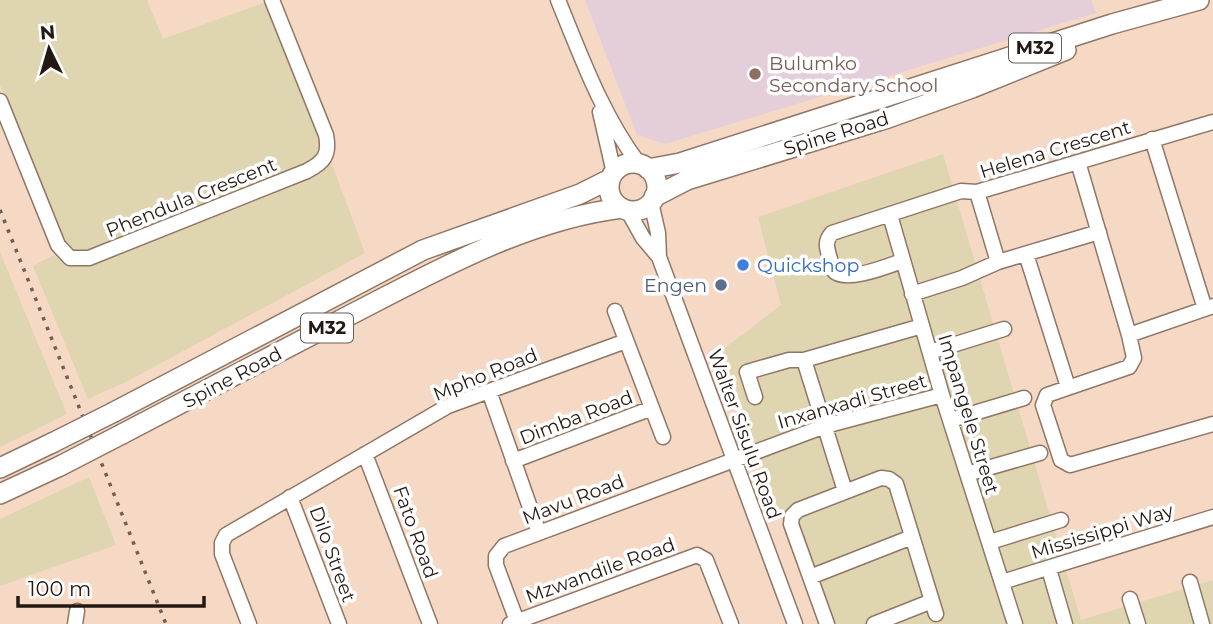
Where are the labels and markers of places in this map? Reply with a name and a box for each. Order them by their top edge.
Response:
place label: Bulumko Secondary School [769,52,938,97]
marker: Bulumko Secondary School [747,66,763,82]
place label: Quickshop [757,254,859,277]
marker: Quickshop [735,257,751,273]
place label: Engen [644,274,707,297]
marker: Engen [713,277,729,293]

